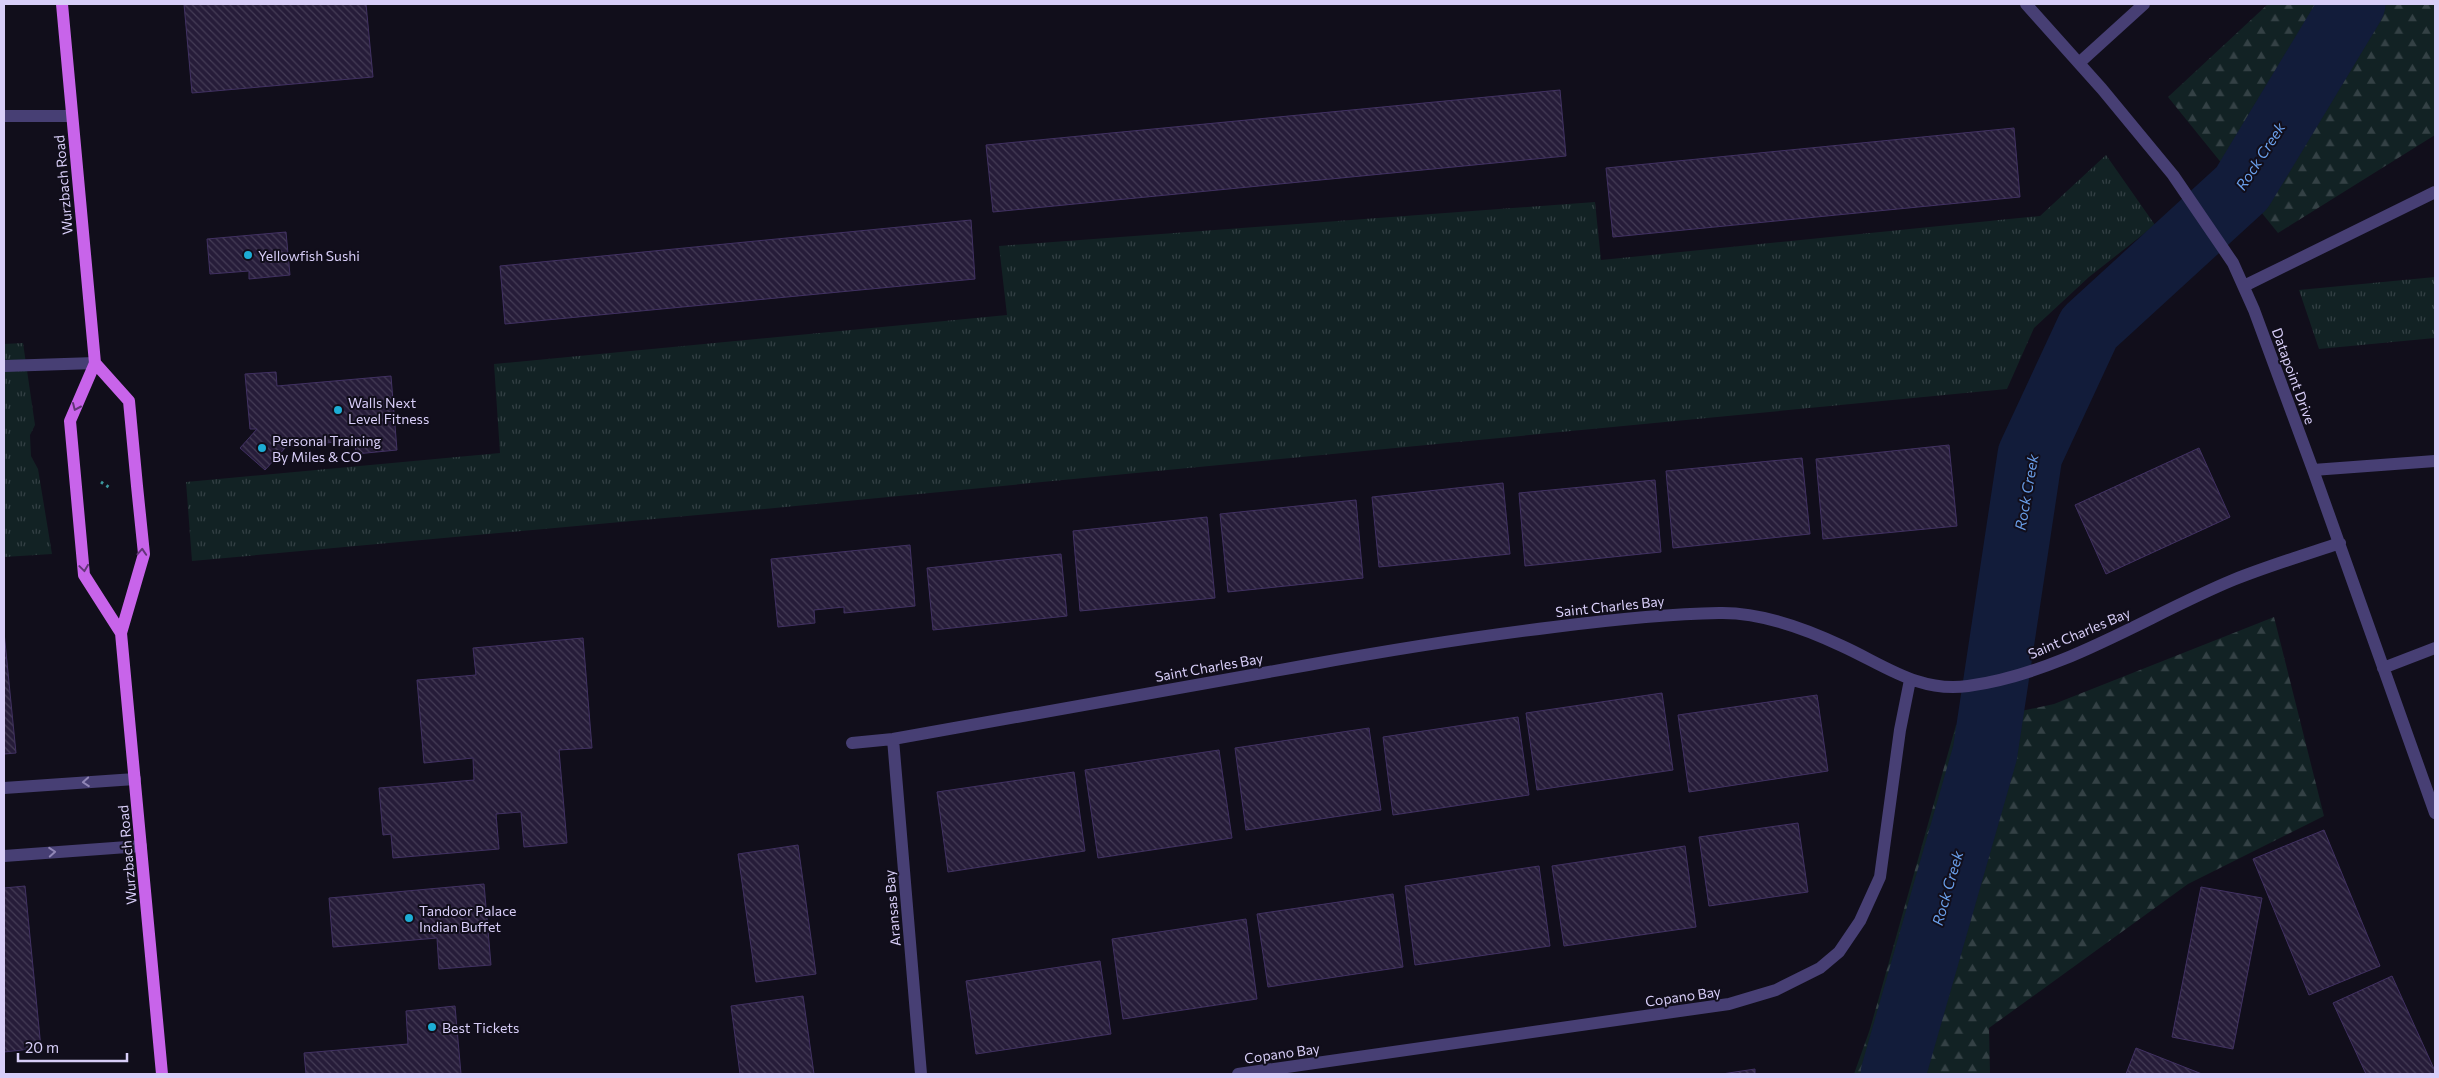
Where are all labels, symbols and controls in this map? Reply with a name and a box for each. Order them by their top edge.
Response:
water label: Rock Creek [2232,118,2289,193]
street label: Wurzbach Road [50,135,76,235]
place label: Yellowfish Sushi [258,247,360,264]
marker: Yellowfish Sushi [242,249,254,261]
street label: Datapoint Drive [2269,326,2319,426]
place label: Walls Next Level Fitness [348,394,429,427]
one-way arrow [71,402,82,411]
marker: Walls Next Level Fitness [332,404,344,416]
place label: Personal Training By Miles & CO [272,432,381,465]
marker: Personal Training By Miles & CO [256,442,268,454]
water label: Rock Creek [2010,452,2042,531]
one-way arrow [137,548,148,556]
one-way arrow [78,563,88,572]
street label: Saint Charles Bay [1555,592,1665,620]
street label: Saint Charles Bay [2025,604,2133,662]
street label: Saint Charles Bay [1154,649,1264,685]
one-way arrow [82,776,90,787]
street label: Wurzbach Road [114,805,140,905]
one-way arrow [49,847,57,858]
water label: Rock Creek [1928,848,1966,927]
street label: Aransas Bay [880,869,904,947]
place label: Tandoor Palace Indian Buffet [419,902,517,935]
marker: Tandoor Palace Indian Buffet [403,912,415,924]
street label: Copano Bay [1644,982,1722,1010]
place label: Best Tickets [442,1019,519,1036]
marker: Best Tickets [426,1021,438,1033]
scale bar [18,1030,126,1062]
text: 20 m [25,1038,59,1056]
street label: Copano Bay [1243,1039,1321,1067]

